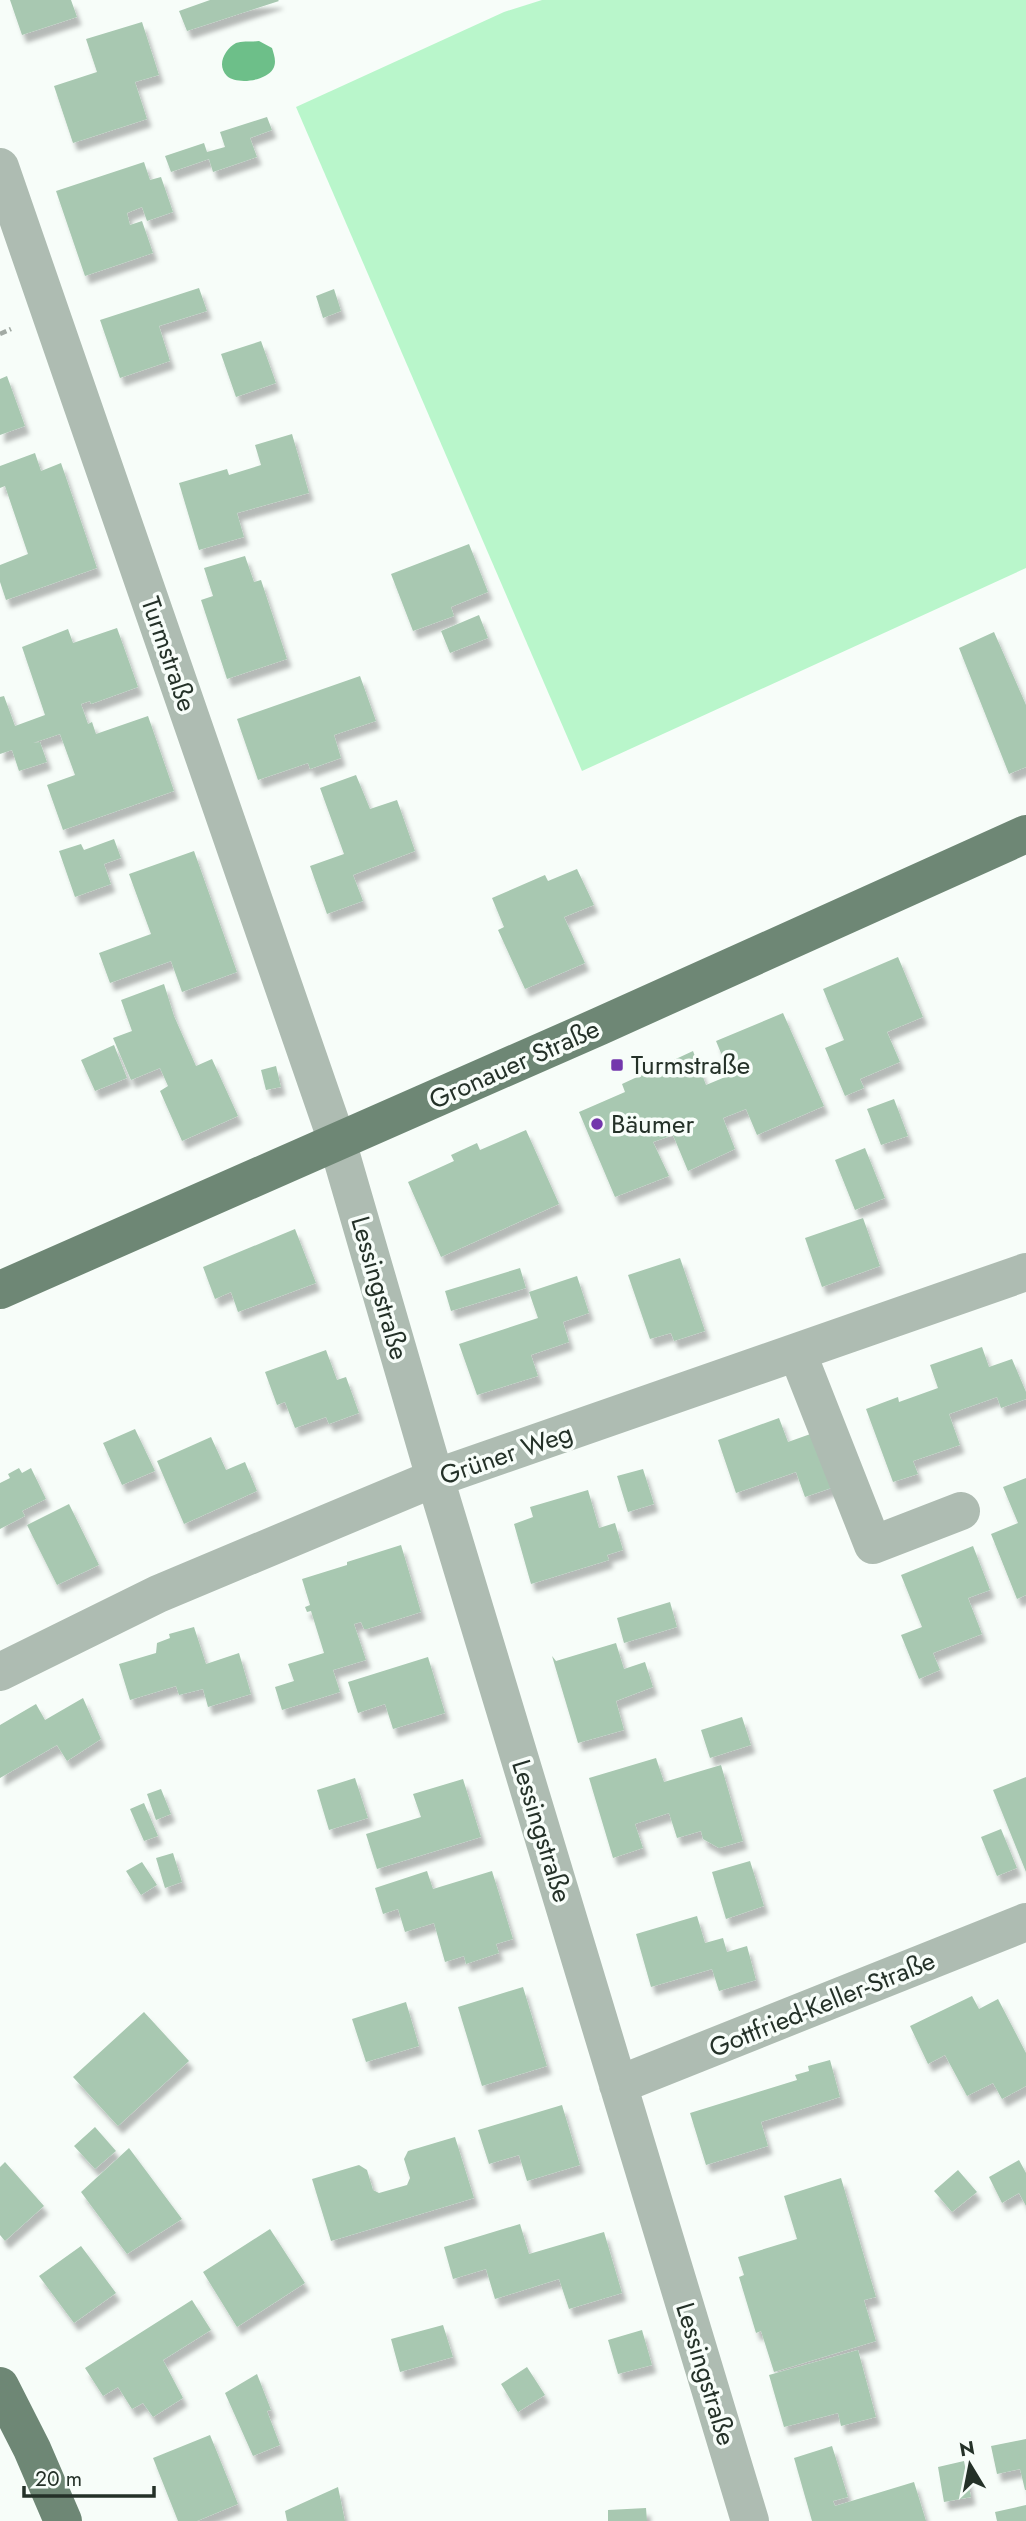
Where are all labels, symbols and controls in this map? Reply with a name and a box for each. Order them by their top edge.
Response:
street label: Turmstraße [132,592,206,716]
street label: Gronauer Straße [423,1009,605,1119]
place label: Turmstraße [631,1046,750,1084]
marker: Turmstraße [609,1057,625,1073]
place label: Bäumer [611,1105,694,1143]
marker: Bäumer [589,1116,605,1132]
street label: Lessingstraße [341,1212,419,1364]
street label: Grüner Weg [434,1414,578,1494]
street label: Lessingstraße [502,1755,582,1907]
street label: Gottfried-Keller-Straße [703,1941,941,2067]
street label: Lessingstraße [666,2298,746,2450]
north arrow [935,2430,1005,2500]
text: N [957,2434,977,2463]
scale bar [24,2454,154,2498]
text: 20 m [35,2464,82,2494]

